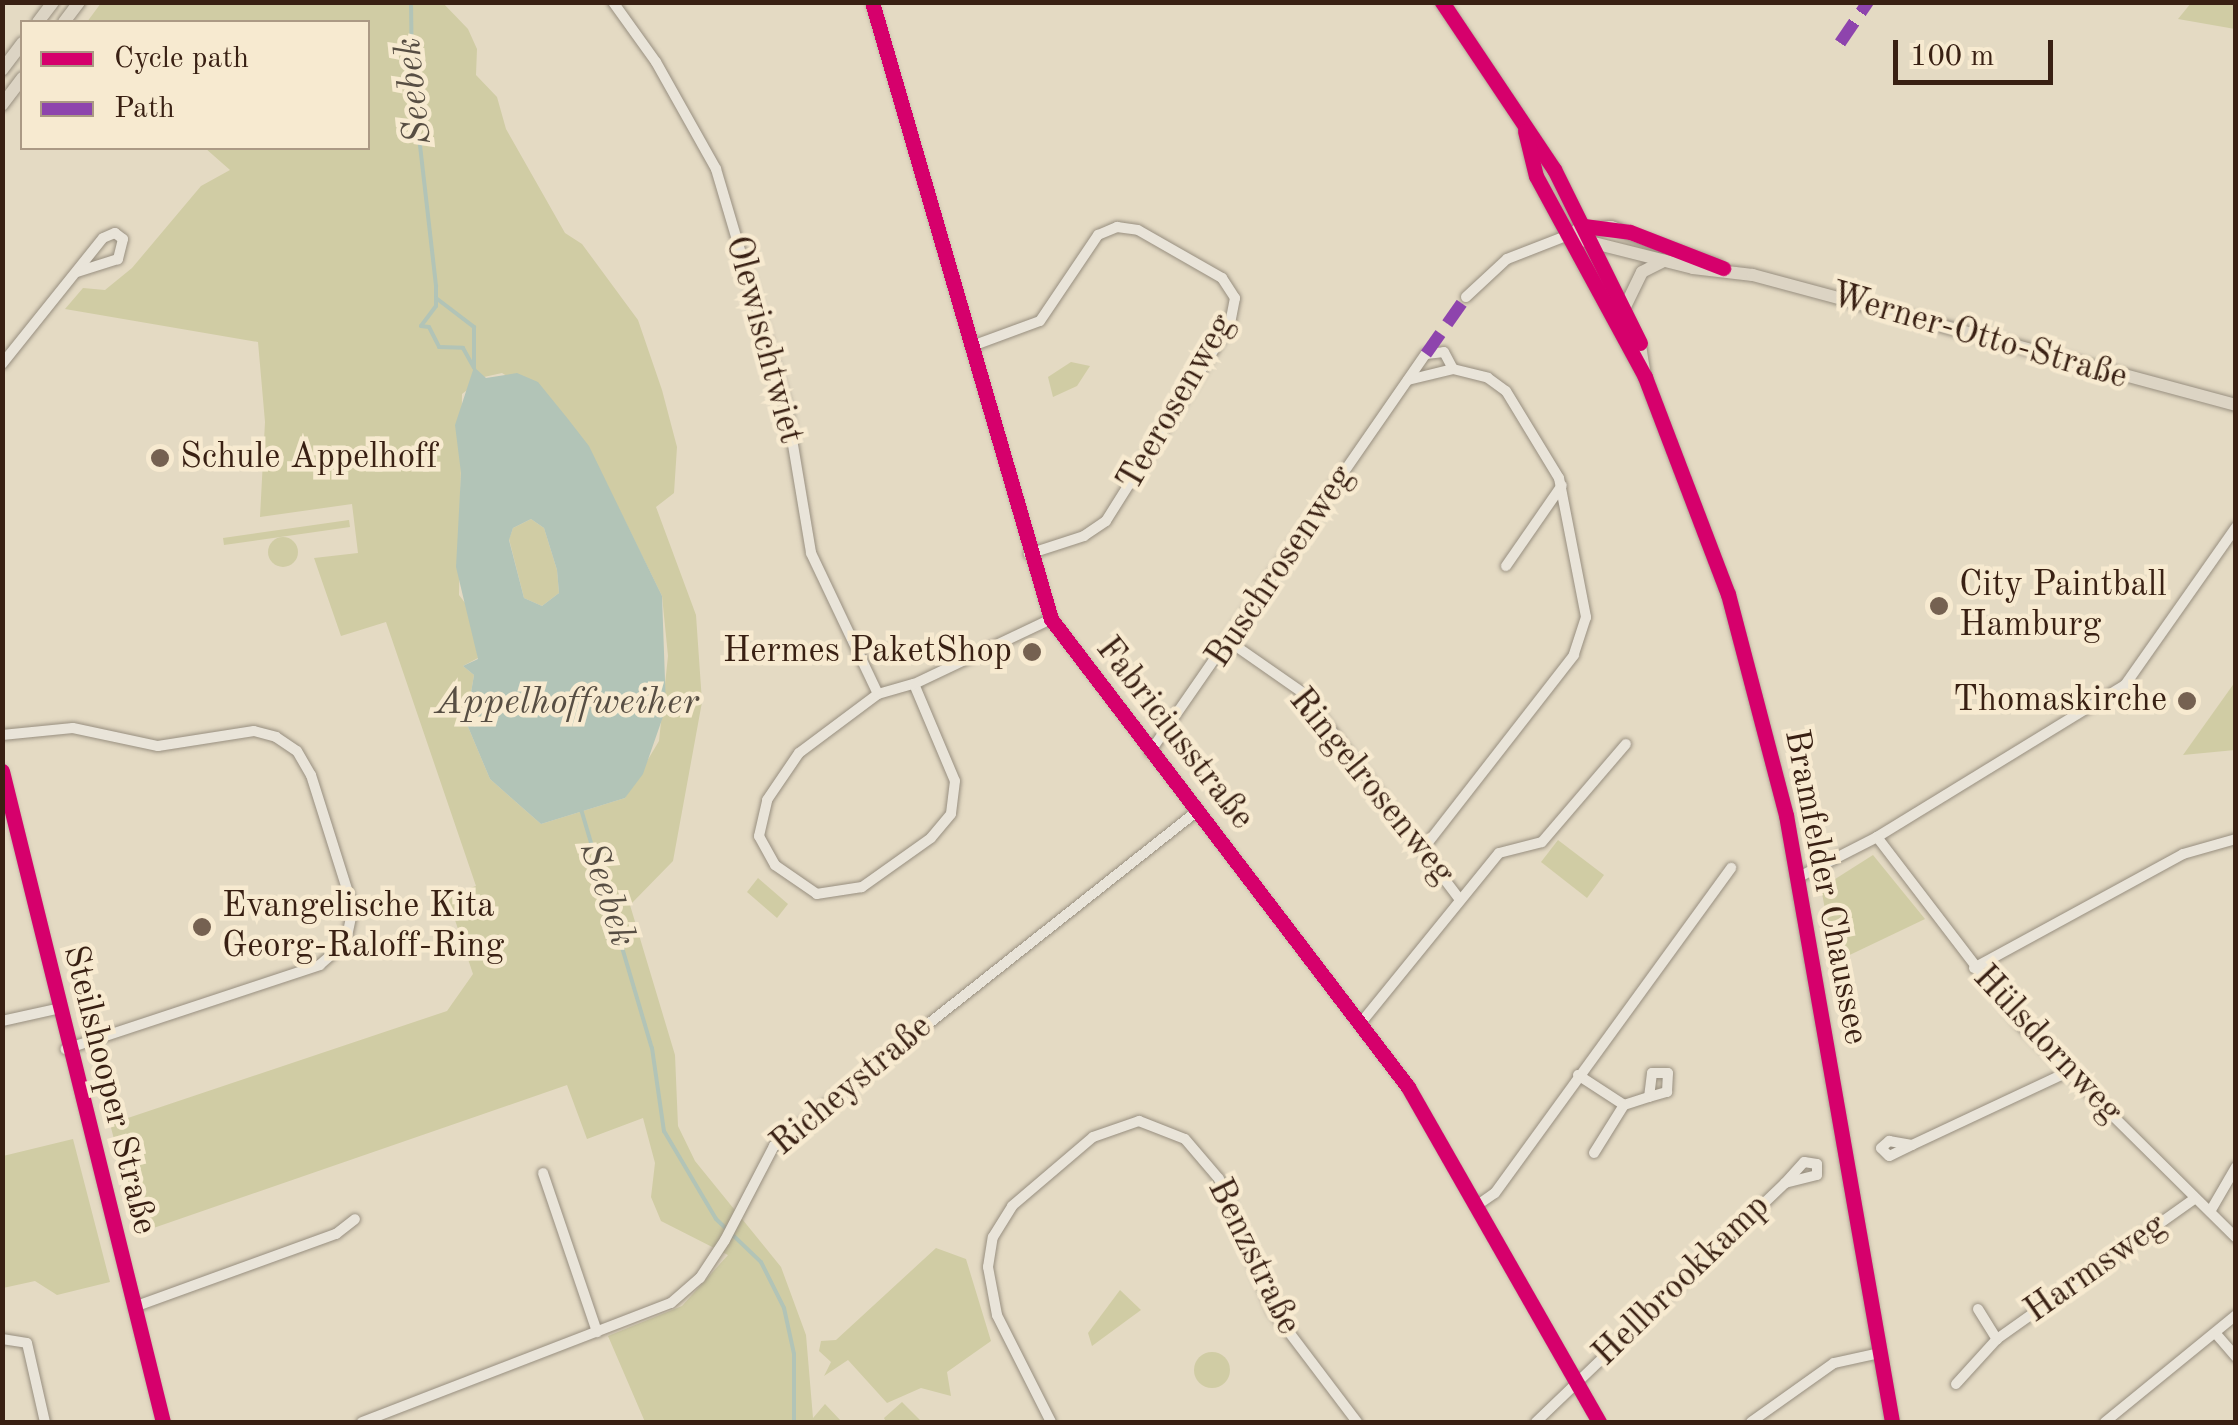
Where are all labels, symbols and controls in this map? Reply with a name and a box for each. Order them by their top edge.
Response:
legend [20,20,370,150]
scale bar [1898,20,2058,82]
water label: Seebek [387,35,443,147]
text: 100 m [1910,42,1994,72]
text: Cycle path [114,44,249,74]
text: Path [114,94,175,124]
street label: Olewischtwiet [715,232,811,448]
street label: Werner-Otto-Straße [1826,275,2132,399]
street label: Teerosenweg [1110,307,1244,499]
place label: Schule Appelhoff [180,437,438,479]
marker: Schule Appelhoff [149,447,171,469]
street label: Buschrosenweg [1198,458,1364,676]
place label: City Paintball Hamburg [1959,565,2167,647]
marker: City Paintball Hamburg [1928,595,1950,617]
street label: Fabriciusstraße [1086,629,1262,839]
place label: Hermes PaketShop [723,631,1012,673]
marker: Hermes PaketShop [1021,641,1043,663]
street label: Ringelrosenweg [1279,680,1463,894]
place label: Thomaskirche [1953,680,2167,722]
water label: Appelhoffweiher [435,681,699,727]
marker: Thomaskirche [2176,690,2198,712]
street label: Bramfelder Chaussee [1774,726,1876,1048]
water label: Seebek [568,837,644,953]
place label: Evangelische Kita Georg-Raloff-Ring [222,886,504,968]
marker: Evangelische Kita Georg-Raloff-Ring [191,916,213,938]
street label: Steilshooper Straße [53,941,165,1239]
street label: Hülsdornweg [1963,957,2131,1133]
street label: Richeystraße [763,1007,941,1165]
street label: Benzstraße [1197,1172,1309,1342]
street label: Hellbrookkamp [1585,1186,1779,1376]
street label: Harmsweg [2017,1205,2175,1333]

